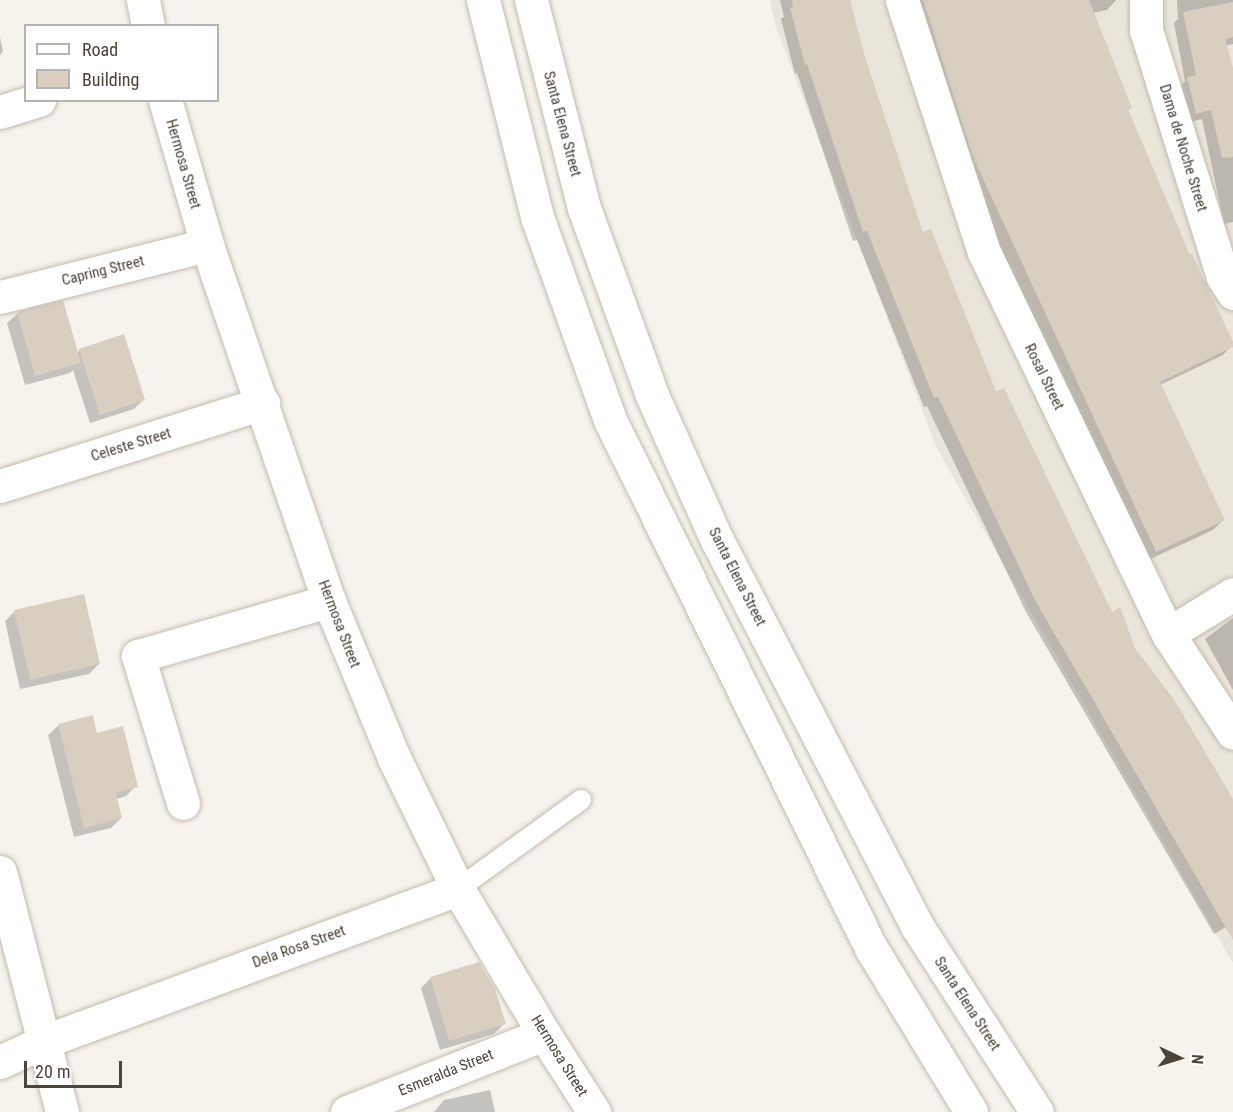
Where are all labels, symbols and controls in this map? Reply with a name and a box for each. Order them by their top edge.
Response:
legend [24,24,219,102]
text: Road [82,39,118,60]
text: Building [82,69,139,90]
street label: Santa Elena Street [539,69,585,179]
street label: Dama de Noche Street [1155,82,1211,214]
street label: Hermosa Street [162,117,204,211]
street label: Capring Street [60,252,146,290]
street label: Rosal Street [1020,341,1068,413]
street label: Celeste Street [89,424,173,466]
street label: Santa Elena Street [704,525,770,629]
street label: Hermosa Street [314,578,364,670]
street label: Dela Rosa Street [250,922,348,972]
street label: Santa Elena Street [930,954,1004,1054]
street label: Hermosa Street [527,1012,591,1100]
north arrow [1149,1028,1209,1088]
street label: Esmeralda Street [396,1046,496,1100]
scale bar [27,1049,124,1087]
text: N [1188,1054,1207,1065]
text: 20 m [35,1061,70,1082]

